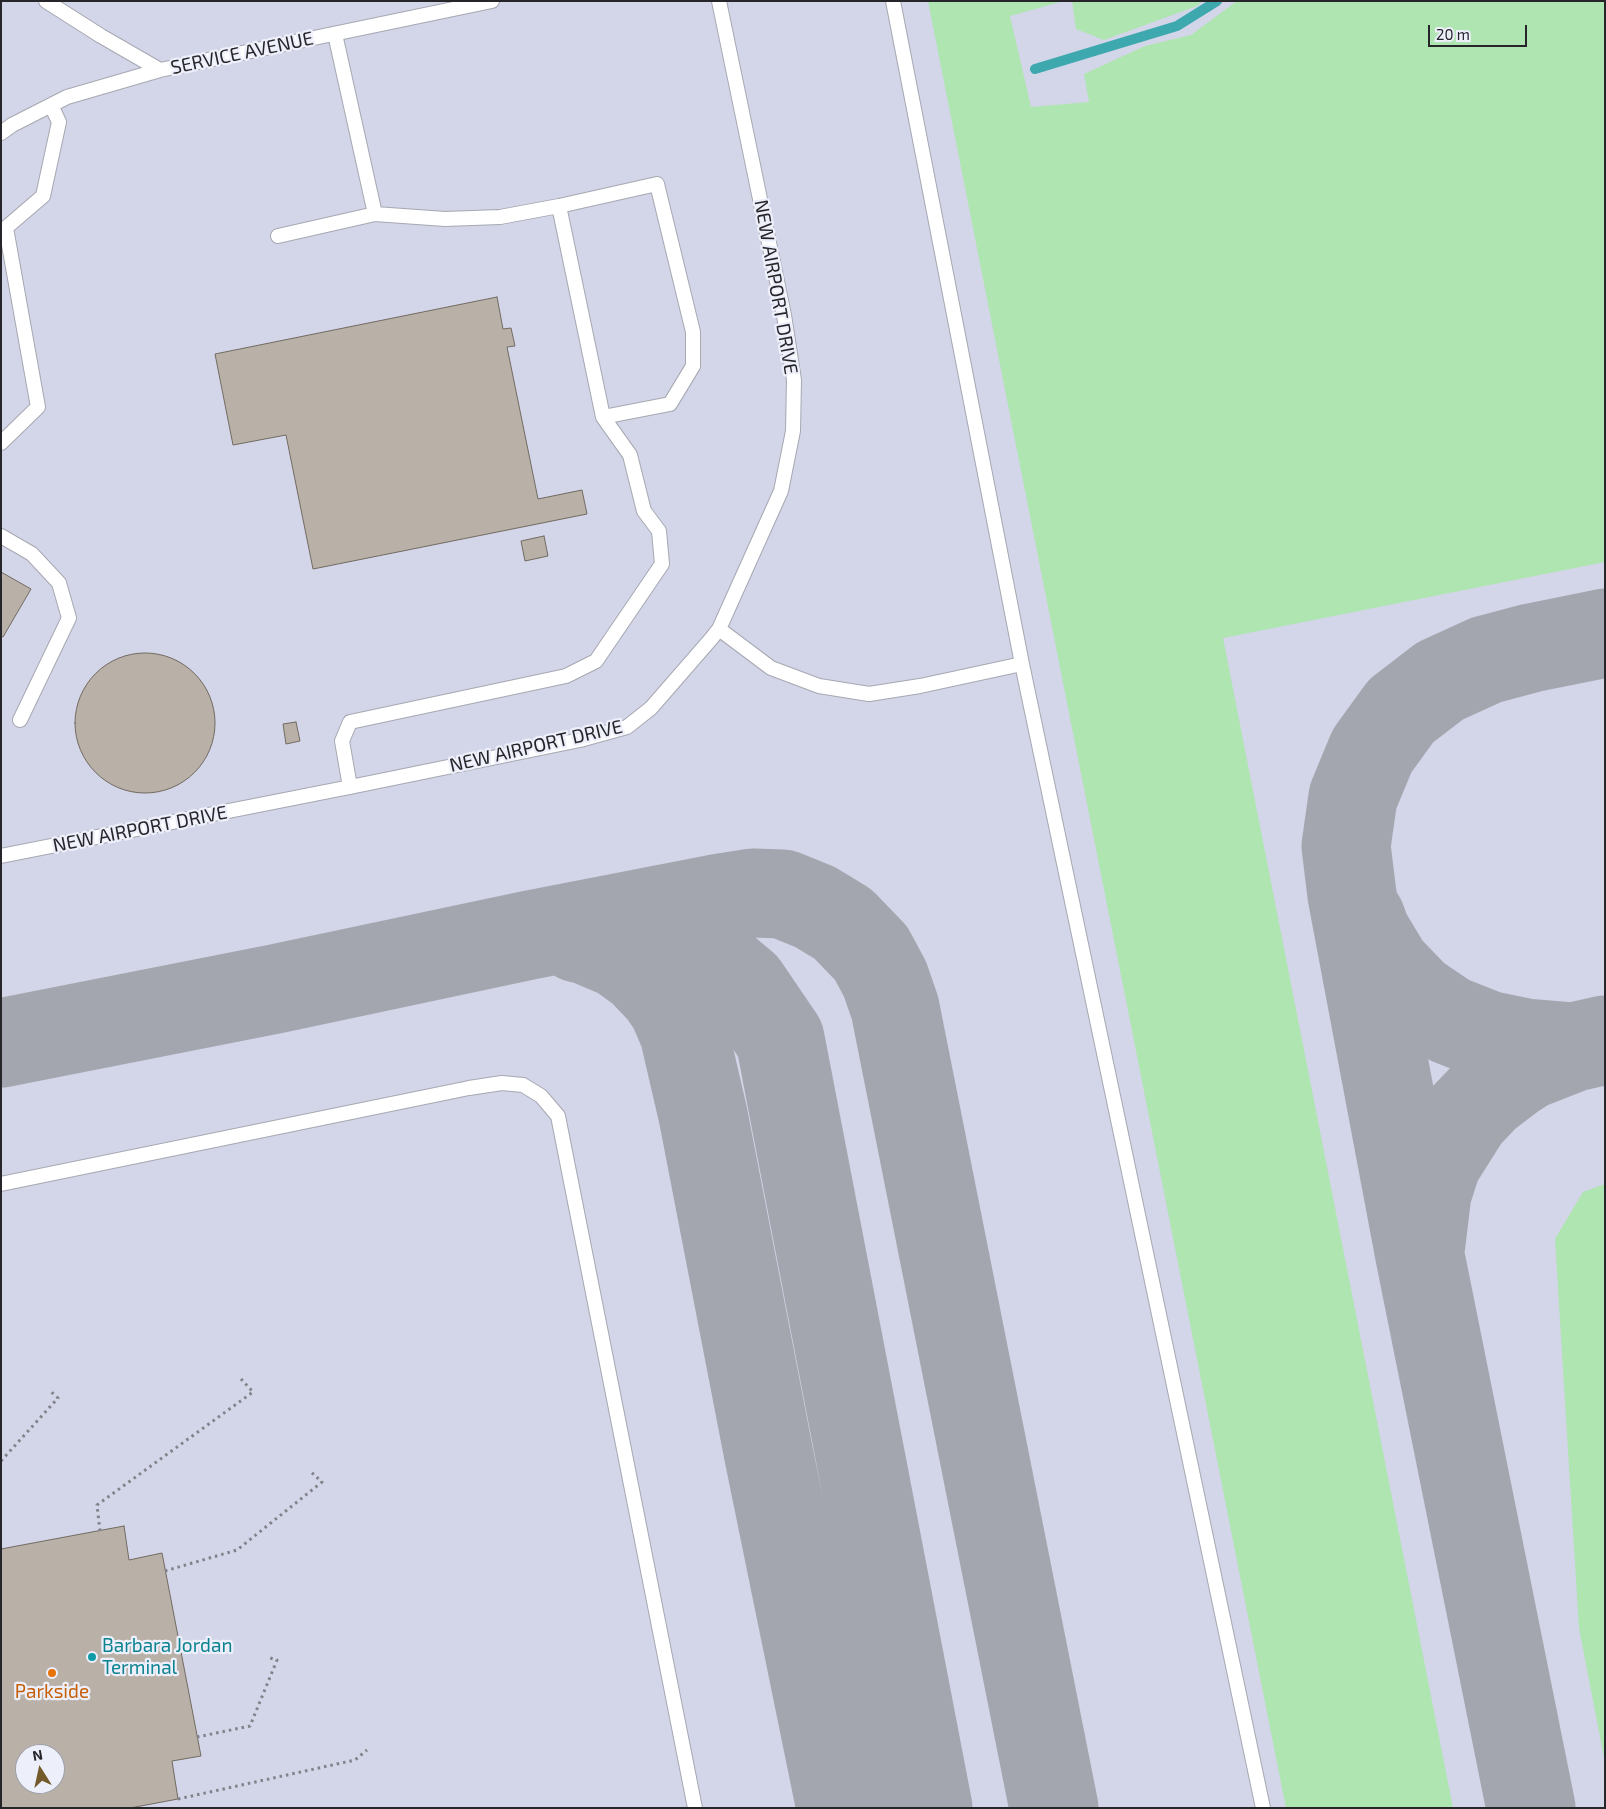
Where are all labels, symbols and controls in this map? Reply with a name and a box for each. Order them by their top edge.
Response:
scale bar [1431,15,1530,47]
text: 20 m [1436,25,1470,43]
street label: SERVICE AVENUE [169,27,315,79]
street label: NEW AIRPORT DRIVE [749,198,803,376]
street label: NEW AIRPORT DRIVE [447,715,625,777]
street label: NEW AIRPORT DRIVE [51,801,229,857]
place label: Barbara Jordan Terminal [102,1635,232,1679]
marker: Barbara Jordan Terminal [86,1651,98,1663]
marker: Parkside [46,1667,58,1679]
place label: Parkside [15,1681,89,1703]
north arrow [15,1744,65,1794]
text: N [31,1745,44,1764]

